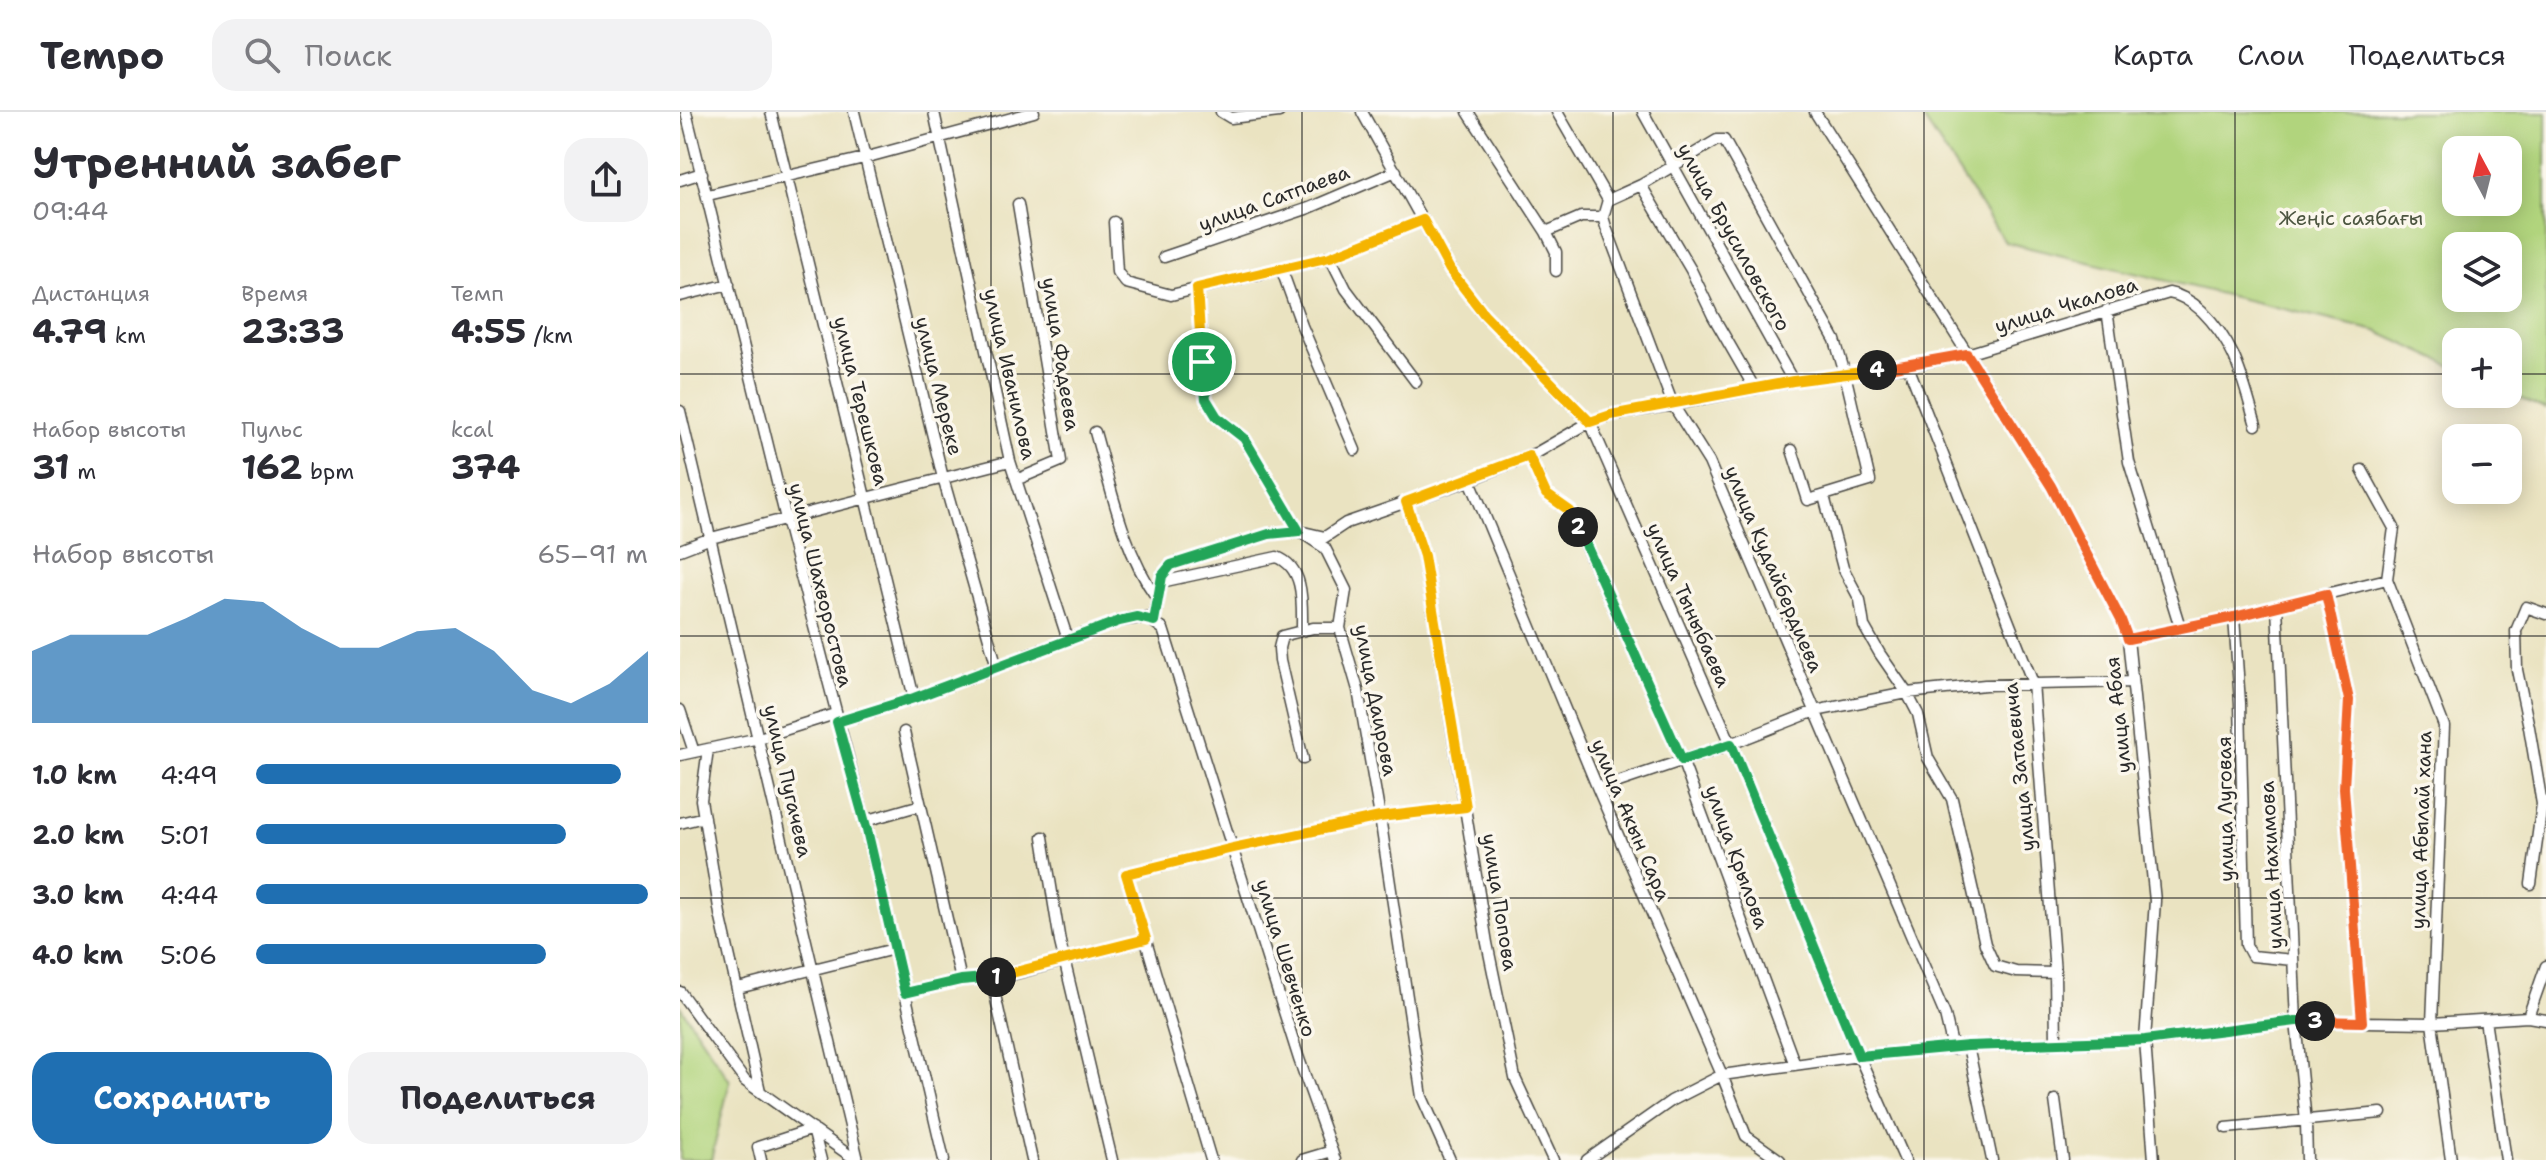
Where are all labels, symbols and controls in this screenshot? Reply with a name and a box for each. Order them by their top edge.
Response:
search box [212,19,772,91]
text: Tempo [40,30,164,81]
icon: search [240,33,284,77]
text: Поиск [304,35,392,76]
text: Карта [2113,36,2193,74]
text: Слои [2237,36,2304,74]
text: Поделиться [2348,36,2506,74]
text: Утренний забег [32,133,401,192]
north arrow [2442,136,2522,216]
map controls [2442,136,2522,504]
button: share [564,138,648,222]
street label: улица Брусиловского [1671,138,1797,336]
street label: улица Сатпаева [1195,158,1354,237]
text: 09:44 [32,193,108,228]
park label: Жеңіс саябағы [2279,205,2423,231]
button: layers [2442,232,2522,312]
street label: улица Чкалова [1991,271,2141,339]
street label: улица Фадеева [1036,275,1086,433]
text: Дистанция [32,279,150,308]
text: Время [241,279,308,308]
text: Темп [451,279,504,308]
street label: улица Иванилова [978,286,1042,463]
text: 4.79 [32,308,107,354]
text: 23:33 [241,308,345,354]
text: 4:55 [451,308,526,354]
street label: улица Терешкова [827,314,895,489]
street label: улица Мереке [909,314,969,458]
text: km [107,321,146,350]
text: /km [526,321,573,350]
pin [1168,328,1236,396]
button: + [2442,328,2522,408]
icon: arrive [1180,340,1224,384]
pin: 4 [1857,350,1897,390]
text: 4 [1869,355,1885,384]
text: Набор высоты [32,415,186,444]
text: Пульс [241,415,303,444]
text: kcal [451,415,493,444]
button: − [2442,424,2522,504]
text: 31 [32,444,70,490]
text: 162 [241,444,302,490]
text: 374 [451,444,520,490]
text: m [70,457,96,486]
text: bpm [302,457,354,486]
street label: улица Кудайбердиева [1719,462,1830,677]
street label: улица Шахворостова [783,480,859,690]
pin: 2 [1558,507,1598,547]
text: 2 [1570,512,1586,541]
street label: улица Тыныбаева [1641,519,1737,692]
text: Набор высоты [32,536,214,571]
text: 65–91 m [537,536,648,571]
street label: улица Даирова [1349,622,1404,779]
street label: улица Абая [2099,655,2137,775]
street label: улица Затаевича [1997,681,2041,853]
street label: улица Пугачева [758,702,818,861]
street label: улица Абылай хана [2405,730,2437,930]
street label: улица Акын Сара [1585,735,1677,905]
street label: улица Луговая [2211,736,2239,882]
text: 1.0 km [32,757,117,792]
text: 4:49 [160,757,218,792]
street label: улица Нахимова [2254,780,2288,950]
street label: улица Крылова [1699,782,1775,933]
text: 2.0 km [32,817,124,852]
text: 5:01 [160,817,209,852]
street label: улица Попова [1476,831,1524,973]
street label: улица Шевченко [1250,876,1322,1040]
text: 3.0 km [32,877,124,912]
text: 4:44 [160,877,218,912]
text: 4.0 km [32,937,123,972]
text: 5:06 [160,937,217,972]
pin: 1 [976,957,1016,997]
text: 1 [991,962,1001,991]
pin: 3 [2295,1001,2335,1041]
text: 3 [2307,1006,2323,1035]
button: Сохранить [32,1052,332,1144]
button: Поделиться [348,1052,648,1144]

